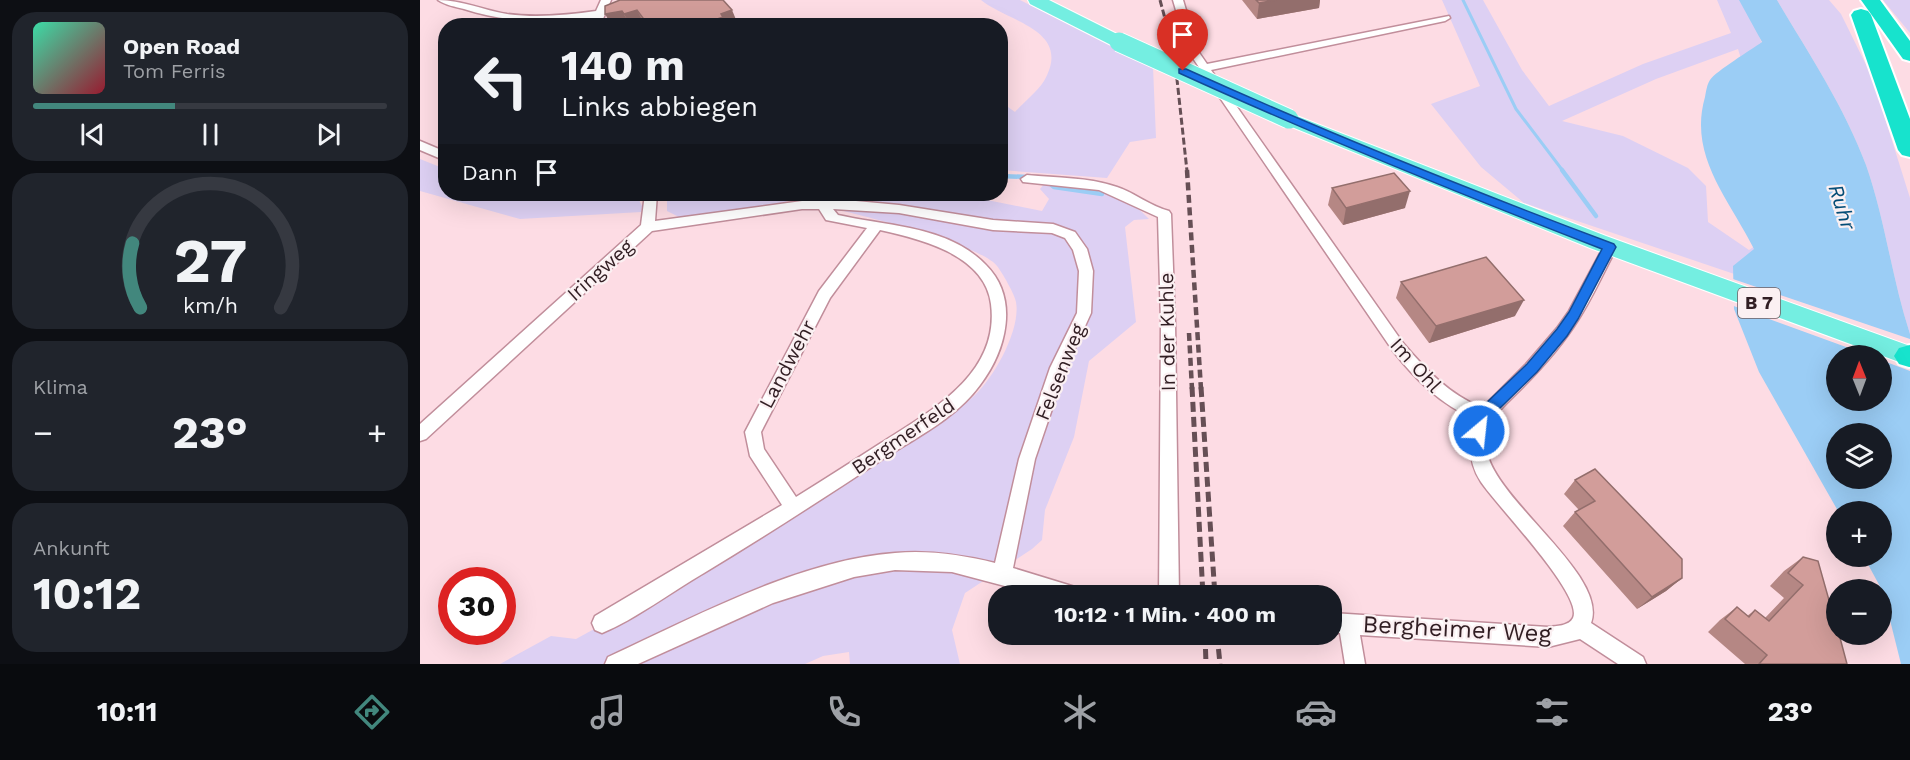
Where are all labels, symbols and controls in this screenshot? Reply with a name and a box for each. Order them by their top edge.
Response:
pin [1157,9,1208,71]
icon: arrive [1166,18,1199,51]
text: Open Road [123,34,240,59]
text: 140 m [561,41,685,90]
icon: left [462,42,540,120]
text: Tom Ferris [123,59,226,83]
text: Links abbiegen [561,91,758,123]
icon: previous [76,118,109,151]
icon: pause [194,118,227,151]
icon: next [312,118,345,151]
icon: arrive [530,156,563,189]
text: Dann [462,160,518,185]
water label: Ruhr [1823,181,1862,234]
text: 27 [173,225,247,298]
street label: Iringweg [562,234,638,306]
street label: In der Kuhle [1154,272,1180,392]
road number: B 7 [1738,288,1780,318]
text: km/h [182,294,238,319]
street label: Landwehr [754,316,820,412]
street label: Felsenweg [1030,320,1090,424]
street label: Im Ohl [1385,333,1447,397]
north arrow [1826,345,1892,411]
map controls [1826,345,1892,645]
text: Klima [33,375,88,399]
street label: Bergmerfeld [847,393,959,479]
position arrow [1447,399,1511,463]
text: 23° [172,406,248,459]
text: − [33,413,53,452]
text: + [367,413,387,452]
button: layers [1826,423,1892,489]
button: + [1826,501,1892,567]
text: Ankunft [33,536,110,560]
text: 10:12 [33,567,141,620]
speed limit sign: 30 [438,567,516,645]
button: − [1826,579,1892,645]
text: 10:12 · 1 Min. · 400 m [1054,602,1276,627]
street label: Bergheimer Weg [1362,610,1552,648]
icon: directions [351,691,393,733]
icon: music [587,691,629,733]
icon: phone [823,691,865,733]
icon: climate [1059,691,1101,733]
icon: car [1295,691,1337,733]
icon: filters [1531,691,1573,733]
text: 10:11 [97,696,157,728]
text: 23° [1767,696,1813,728]

